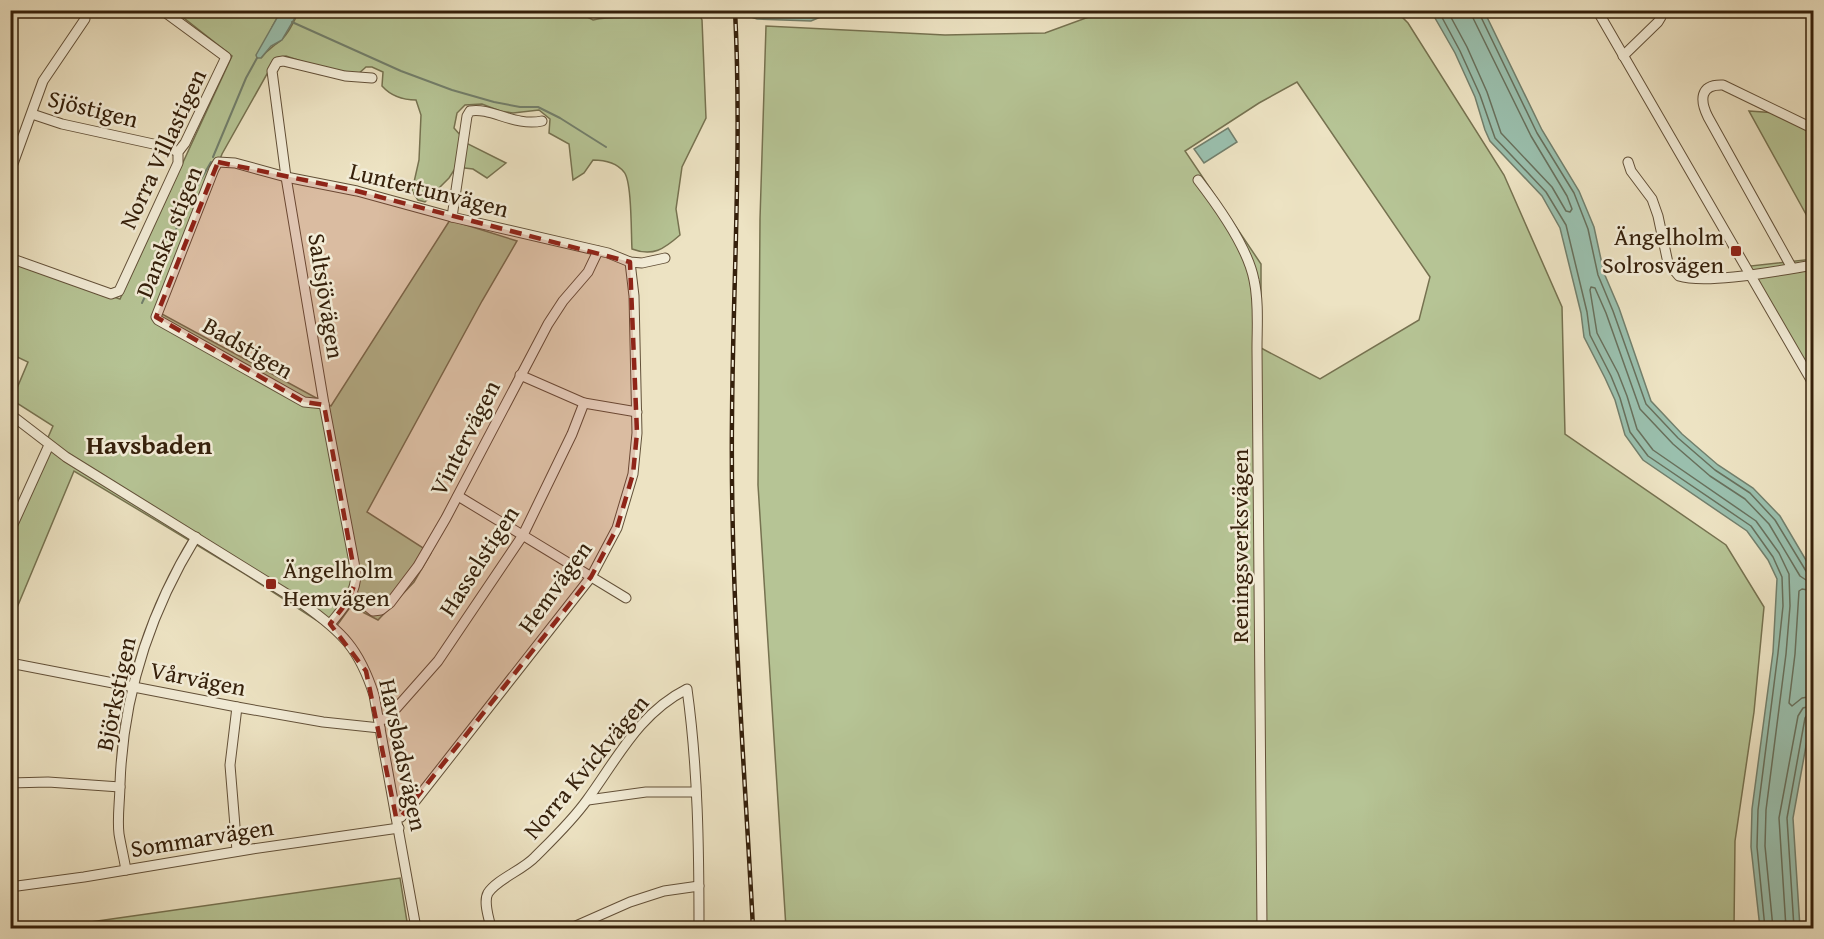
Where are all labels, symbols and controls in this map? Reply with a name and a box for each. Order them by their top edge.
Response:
street label: Norra Villastigen [110,63,215,234]
street label: Sjöstigen [44,80,142,137]
street label: Luntertunvägen [346,153,513,226]
street label: Danska stigen [126,160,211,303]
place label: Ängelholm Solrosvägen [1602,219,1725,282]
street label: Saltsjövägen [299,231,354,362]
marker: Ängelholm Solrosvägen [1729,244,1743,258]
street label: Badstigen [197,308,300,388]
street label: Vintervägen [420,373,509,502]
district label: Havsbaden [86,425,213,464]
street label: Reningsverksvägen [1222,448,1257,643]
street label: Hasselstigen [430,498,528,623]
street label: Hemvägen [509,533,600,640]
place label: Ängelholm Hemvägen [283,552,393,615]
marker: Ängelholm Hemvägen [264,577,278,591]
street label: Björkstigen [86,633,145,754]
street label: Vårvägen [147,652,250,705]
street label: Havsbadsvägen [370,676,437,835]
street label: Norra Kvickvägen [515,686,657,847]
street label: Sommarvägen [128,809,276,866]

